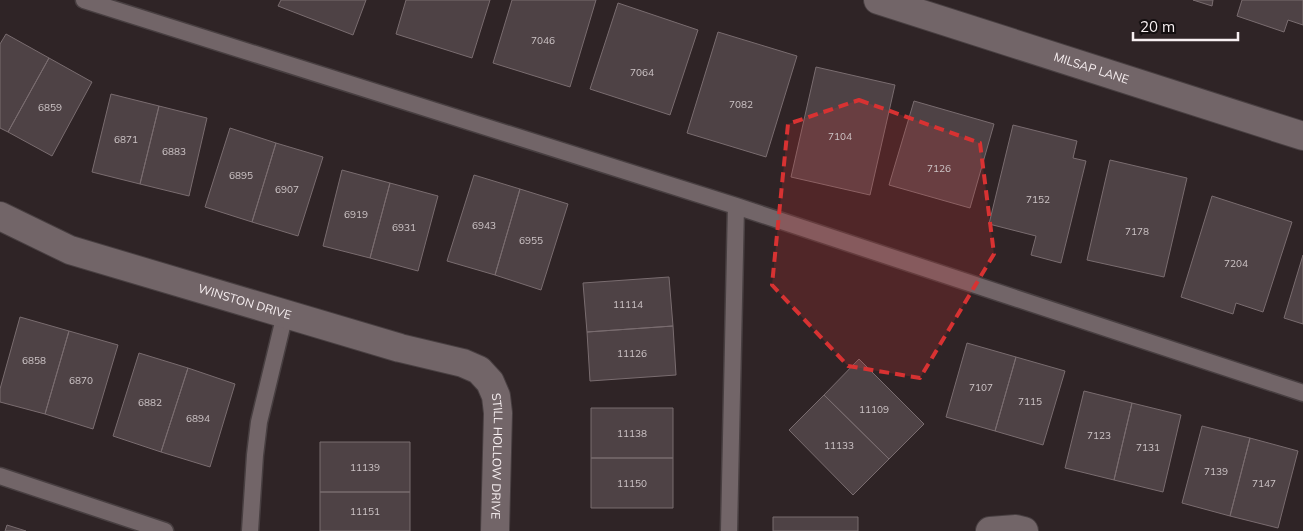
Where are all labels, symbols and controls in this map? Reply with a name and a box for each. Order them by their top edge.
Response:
scale bar [1133,10,1238,42]
text: 20 m [1140,17,1175,36]
house number: 7046 [531,34,555,47]
street label: MILSAP LANE [1052,49,1131,87]
house number: 7064 [630,66,654,79]
house number: 7082 [729,98,753,111]
house number: 6859 [38,101,62,114]
house number: 7104 [828,130,852,143]
house number: 6871 [114,133,138,146]
house number: 6883 [162,145,186,158]
house number: 7126 [927,162,951,175]
house number: 6895 [229,169,253,182]
house number: 6907 [275,183,299,196]
house number: 7152 [1026,193,1050,206]
house number: 6919 [344,208,368,221]
house number: 6943 [472,219,496,232]
house number: 6931 [392,221,416,234]
house number: 7178 [1125,225,1149,238]
house number: 6955 [519,234,543,247]
house number: 7204 [1224,257,1248,270]
street label: WINSTON DRIVE [196,280,293,322]
house number: 11114 [613,298,643,311]
house number: 11126 [617,347,647,360]
house number: 6858 [22,354,46,367]
house number: 6870 [69,374,93,387]
house number: 7107 [969,381,993,394]
street label: STILL HOLLOW DRIVE [488,392,506,519]
house number: 7115 [1018,395,1042,408]
house number: 6882 [138,396,162,409]
house number: 11109 [859,403,889,416]
house number: 6894 [186,412,210,425]
house number: 11138 [617,427,647,440]
house number: 7123 [1087,429,1111,442]
house number: 11133 [824,439,854,452]
house number: 7131 [1136,441,1160,454]
house number: 11139 [350,461,380,474]
house number: 7139 [1204,465,1228,478]
house number: 11150 [617,477,647,490]
house number: 7147 [1252,477,1276,490]
house number: 11151 [350,505,380,518]

